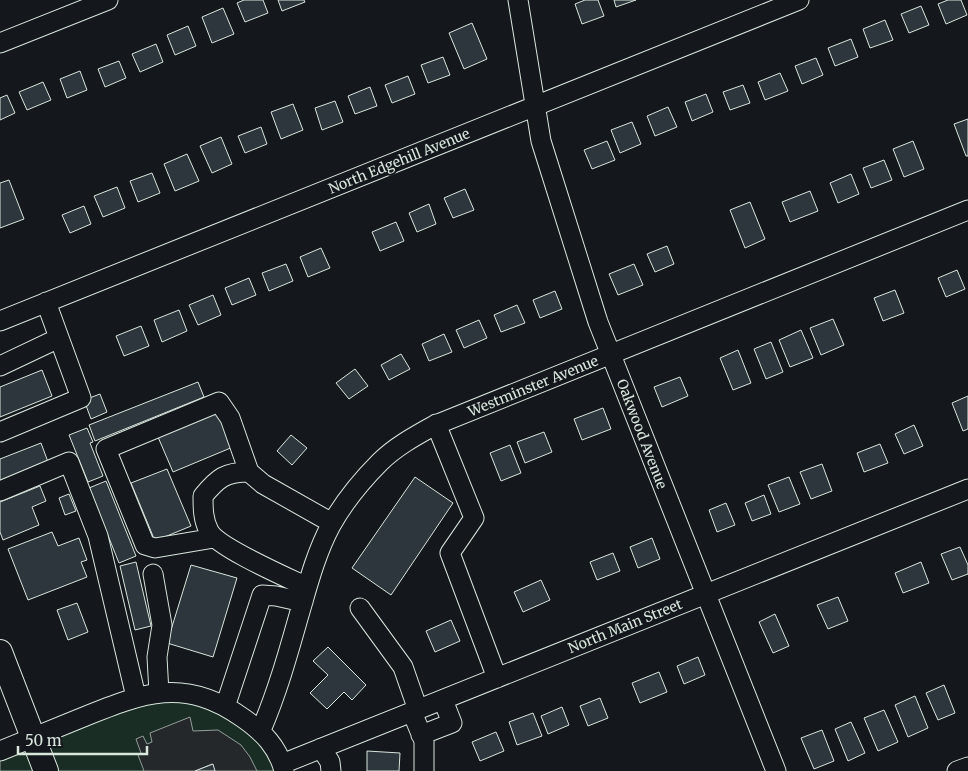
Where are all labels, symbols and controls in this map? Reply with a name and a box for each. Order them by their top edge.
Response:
street label: North Edgehill Avenue [326,124,472,198]
street label: Westminster Avenue [464,352,601,421]
street label: Oakwood Avenue [613,377,671,491]
street label: North Main Street [565,595,685,657]
scale bar [18,724,146,756]
text: 50 m [25,731,62,750]

